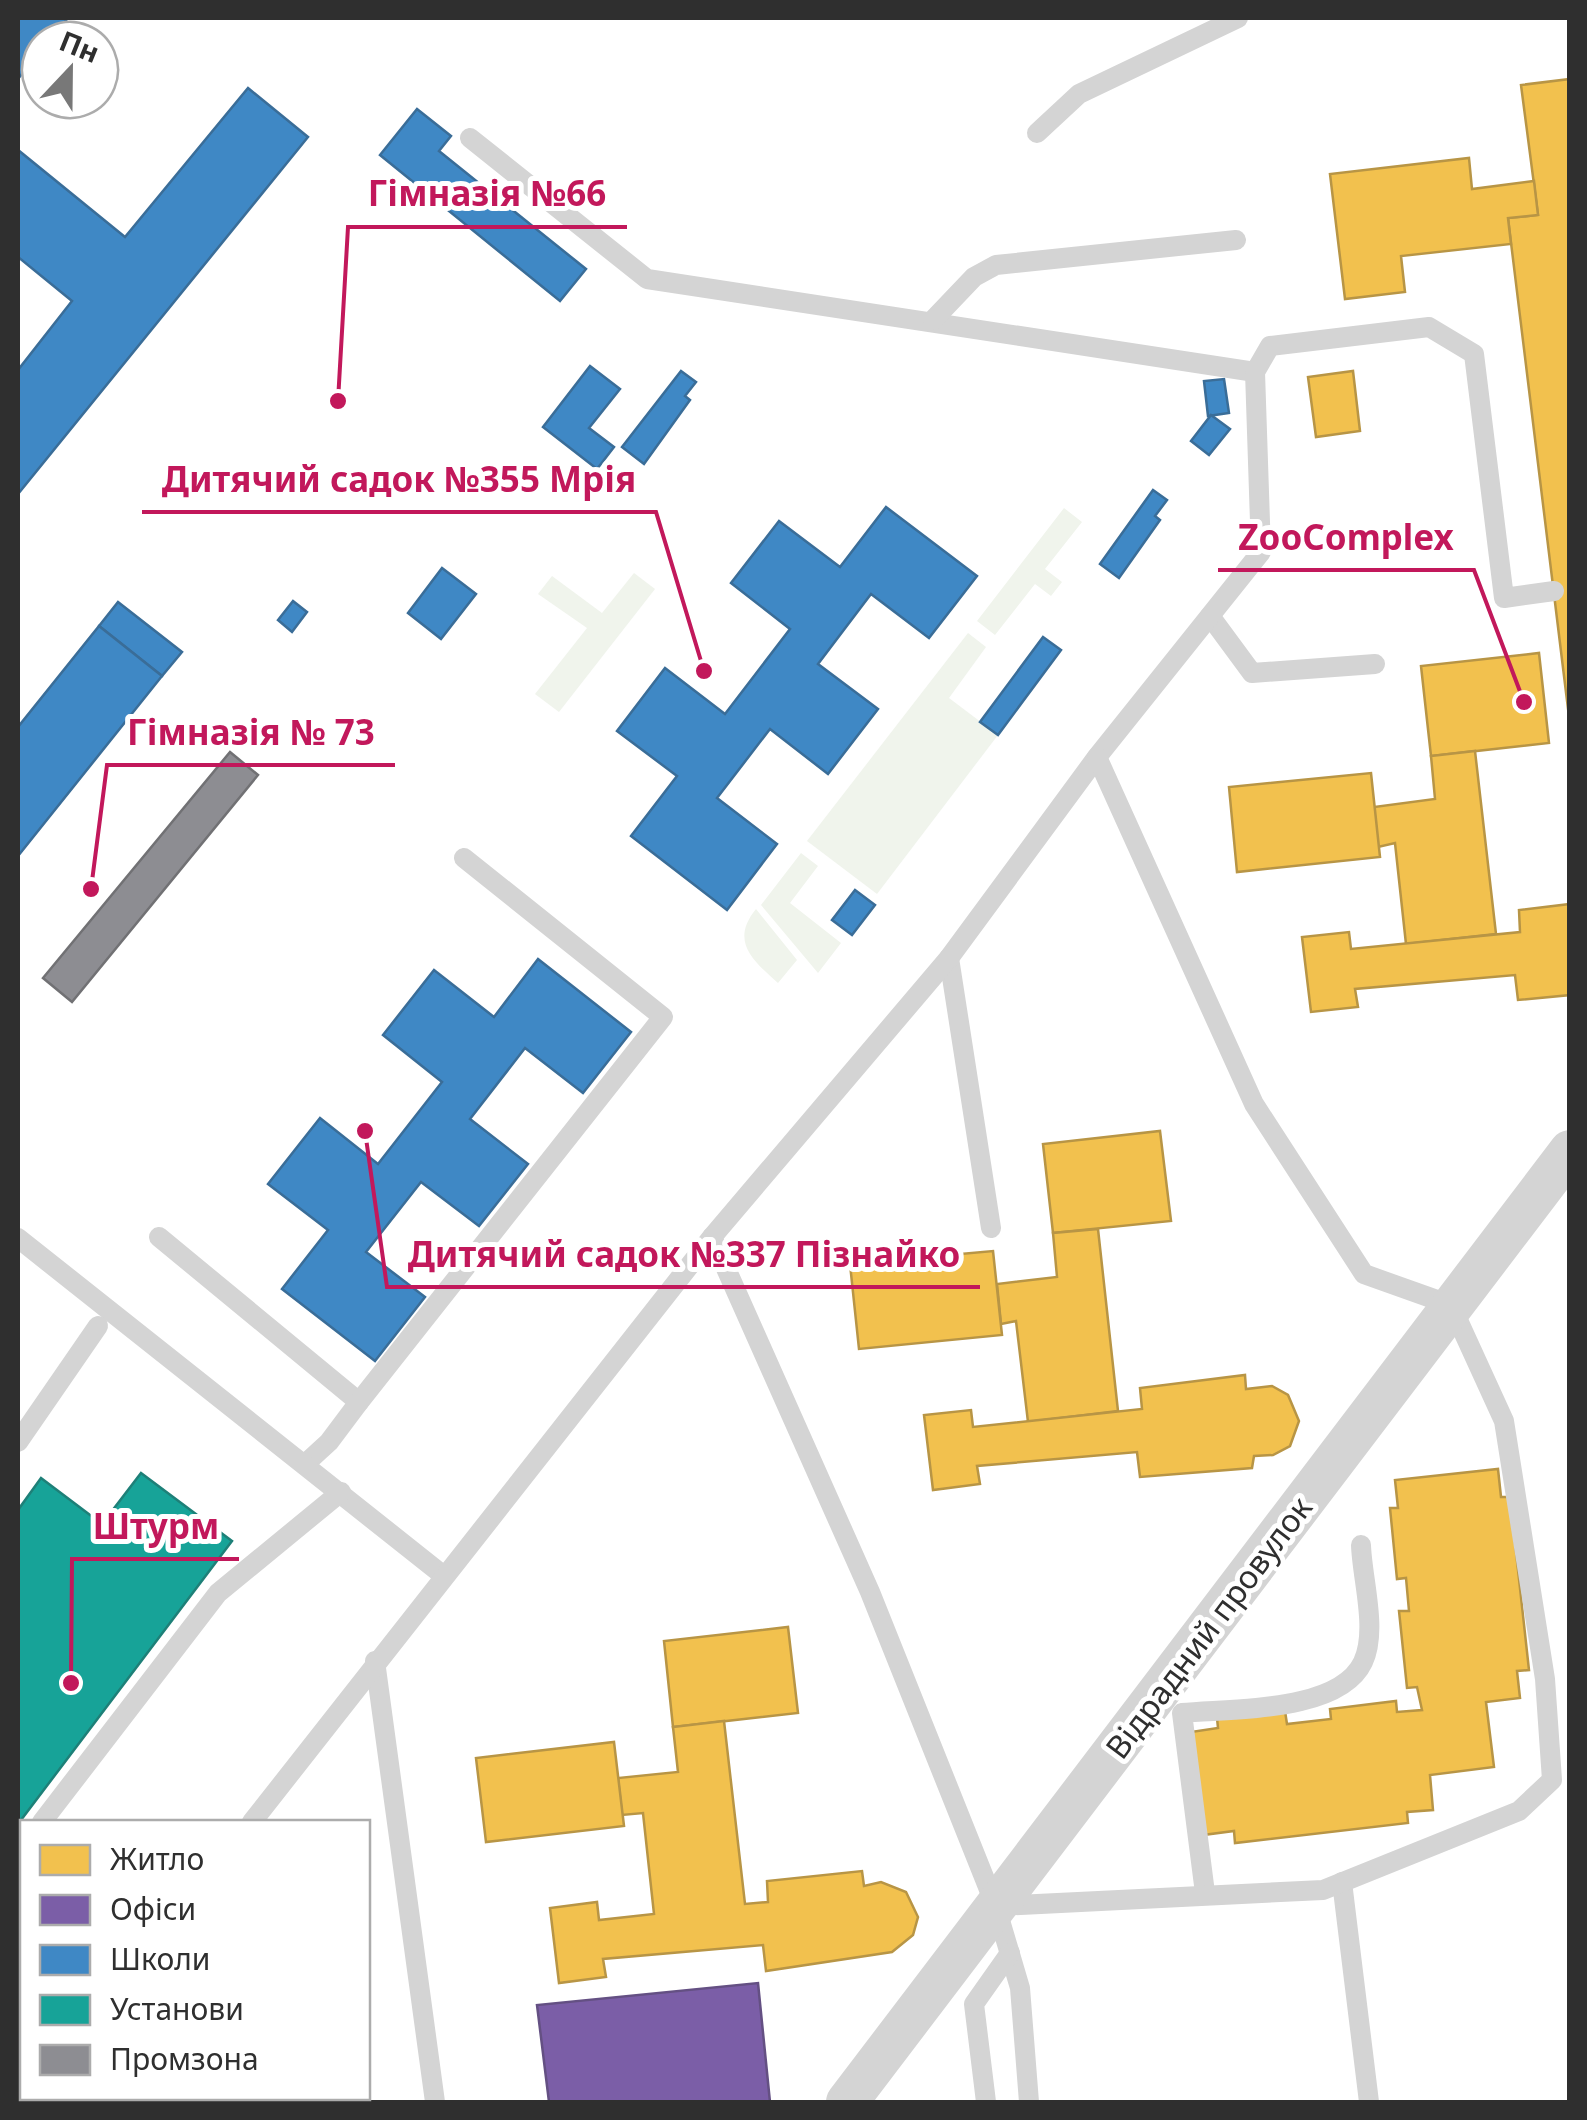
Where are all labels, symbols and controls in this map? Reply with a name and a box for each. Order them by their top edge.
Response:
north arrow [20,20,120,120]
text: Пн [54,21,105,71]
callout: Гімназія №66 [348,162,627,227]
text: Гімназія №66 [368,169,606,216]
callout: Дитячий садок №355 Мрія [142,447,656,512]
text: Дитячий садок №355 Мрія [162,455,636,502]
callout: ZooComplex [1218,505,1474,570]
text: ZooComplex [1238,513,1454,560]
callout: Гімназія № 73 [107,700,395,765]
text: Гімназія № 73 [127,708,375,755]
callout: Дитячий садок №337 Пізнайко [387,1222,980,1287]
text: Дитячий садок №337 Пізнайко [408,1230,960,1277]
street label: Відрадний провулок [1095,1487,1321,1767]
callout: Штурм [72,1494,239,1559]
text: Штурм [93,1502,219,1549]
legend [20,1820,370,2100]
text: Житло [110,1838,204,1879]
text: Офіси [110,1888,196,1929]
text: Школи [110,1938,210,1979]
text: Установи [110,1988,244,2029]
text: Промзона [110,2038,259,2079]

